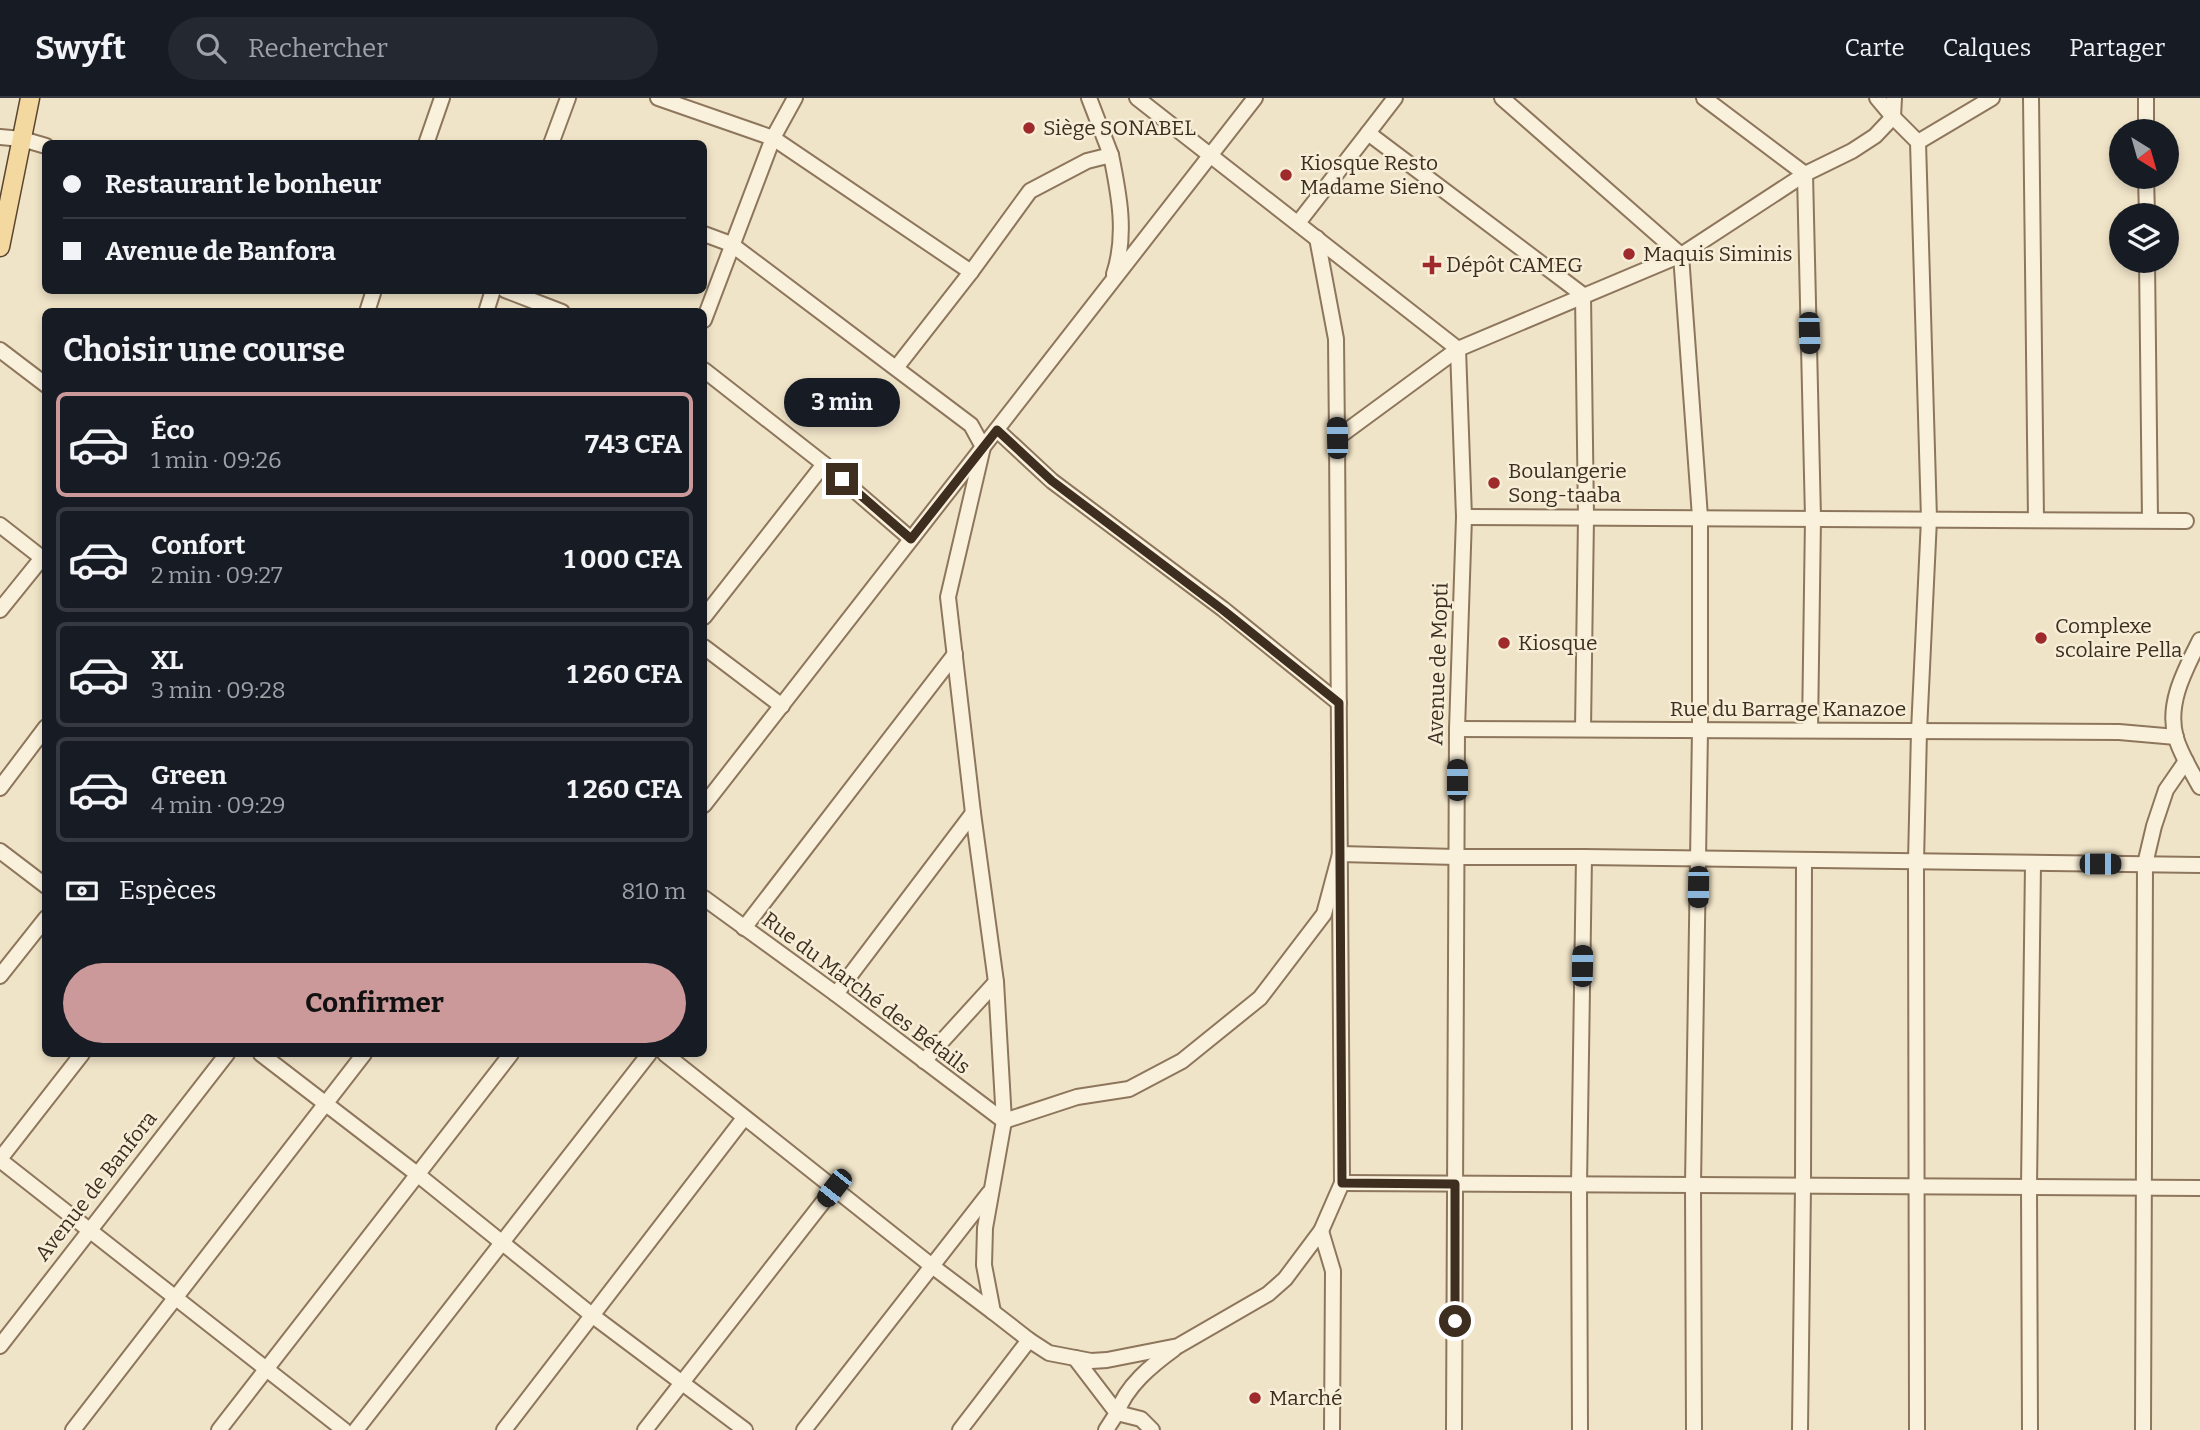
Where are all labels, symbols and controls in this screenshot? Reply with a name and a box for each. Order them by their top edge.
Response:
search box [168,17,658,80]
text: Swyft [35,28,126,68]
icon: search [192,29,230,67]
text: Rechercher [248,33,388,64]
text: Carte [1845,34,1905,62]
text: Calques [1943,34,2031,62]
text: Partager [2069,34,2165,62]
place label: Siège SONABEL [1043,115,1196,141]
north arrow [2109,119,2179,189]
map controls [2109,119,2179,273]
marker: Siège SONABEL [1021,120,1037,136]
place label: Kiosque Resto Madame Sieno [1300,150,1444,200]
marker: Kiosque Resto Madame Sieno [1278,167,1294,183]
text: Restaurant le bonheur [105,169,381,200]
button: layers [2109,203,2179,273]
text: Avenue de Banfora [105,236,336,267]
place label: Maquis Siminis [1643,241,1793,267]
marker: Maquis Siminis [1621,246,1637,262]
place label: Dépôt CAMEG [1446,252,1583,278]
marker: Dépôt CAMEG [1424,257,1440,273]
car [1798,312,1821,354]
text: Choisir une course [63,331,345,369]
callout: 3 min [784,378,900,426]
text: 3 min [811,388,873,416]
icon: car [67,413,130,476]
text: Éco [151,415,194,446]
car [1327,417,1348,459]
text: 743 CFA [585,429,682,460]
text: 1 min · 09:26 [151,446,281,474]
place label: Boulangerie Song-taaba [1508,458,1627,508]
route end [826,463,858,495]
marker: Boulangerie Song-taaba [1486,475,1502,491]
icon: car [67,528,130,591]
text: Confort [151,530,246,561]
text: 1 000 CFA [564,544,682,575]
text: 2 min · 09:27 [151,561,282,589]
street label: Avenue de Mopti [1422,582,1454,746]
place label: Complexe scolaire Pella [2055,613,2183,663]
place label: Kiosque [1518,630,1598,656]
marker: Complexe scolaire Pella [2033,630,2049,646]
marker: Kiosque [1496,635,1512,651]
icon: car [67,643,130,706]
text: XL [151,645,183,676]
text: 1 260 CFA [567,659,682,690]
text: 3 min · 09:28 [151,676,286,704]
street label: Rue du Barrage Kanazoe [1670,696,1906,722]
icon: car [67,758,130,821]
car [1447,759,1468,801]
text: Green [151,760,227,791]
text: 1 260 CFA [567,774,682,805]
text: 4 min · 09:29 [151,791,286,819]
car [2080,854,2122,875]
car [1688,866,1709,908]
icon: cash [63,872,101,910]
text: Espèces [119,875,216,906]
text: 810 m [622,877,686,905]
street label: Rue du Marché des Bétails [757,906,975,1080]
car [1572,945,1593,987]
button: Confirmer [63,963,686,1043]
street label: Avenue de Banfora [29,1105,163,1266]
car [813,1165,856,1211]
route start [1439,1305,1471,1337]
place label: Marché [1269,1385,1343,1411]
marker: Marché [1247,1390,1263,1406]

